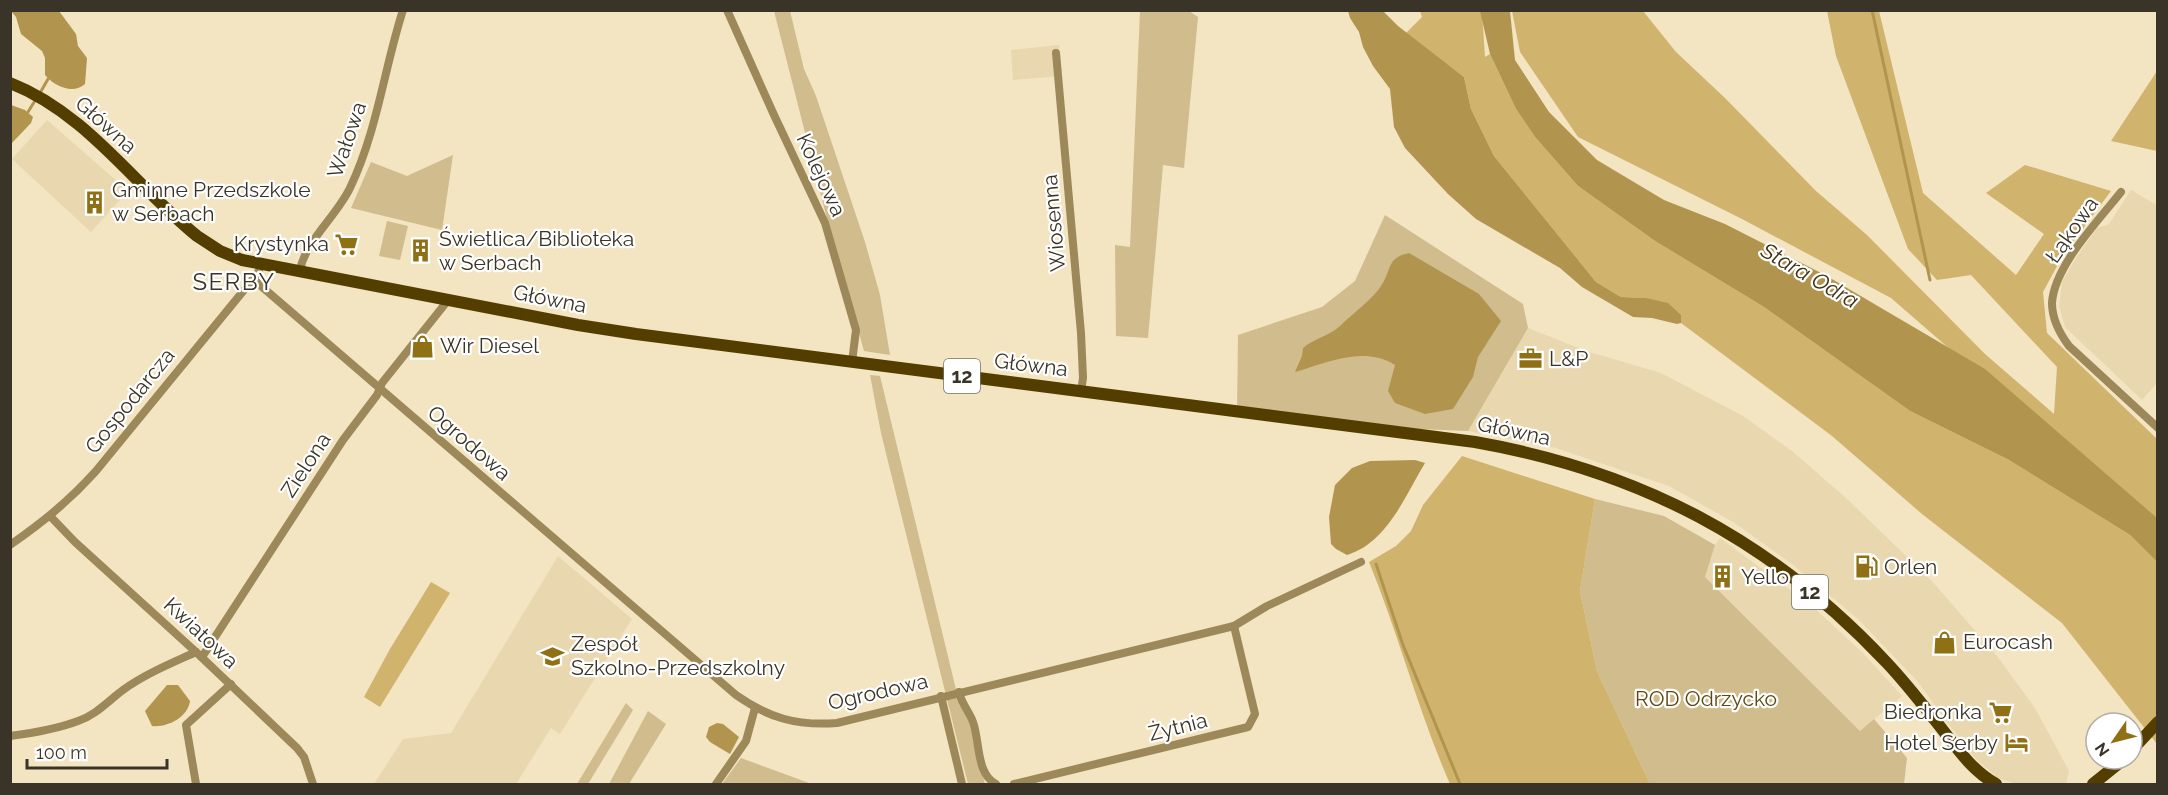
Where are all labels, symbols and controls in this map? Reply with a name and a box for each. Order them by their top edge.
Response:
street label: Główna [70,91,142,159]
street label: Wałowa [322,99,371,181]
street label: Kolejowa [791,129,851,220]
street label: Wiosenna [1037,173,1070,273]
place label: Gminne Przedszkole w Serbach [112,177,311,226]
building icon: Gminne Przedszkole w Serbach [81,189,107,215]
street label: Łąkowa [2040,192,2103,268]
place label: Świetlica/Biblioteka w Serbach [439,226,634,275]
place label: Krystynka [234,231,329,256]
supermarket icon: Krystynka [334,231,360,257]
water label: Stara Odra [1756,236,1863,313]
building icon: Świetlica/Biblioteka w Serbach [408,238,434,264]
district label: SERBY [192,267,276,296]
street label: Główna [511,279,589,318]
shop icon: Wir Diesel [409,333,435,359]
place label: Wir Diesel [440,333,539,358]
street label: Gospodarcza [80,343,180,458]
office icon: L&P [1518,346,1544,372]
place label: L&P [1549,346,1588,371]
street label: Główna [993,348,1069,381]
road number: 12 [944,359,980,393]
street label: Ogrodowa [423,400,516,485]
street label: Główna [1475,411,1553,450]
street label: Zielona [275,428,336,502]
fuel station icon: Orlen [1853,554,1879,580]
place label: Orlen [1884,554,1937,579]
building icon: Yello [1710,564,1736,590]
place label: Yello [1741,564,1789,589]
road number: 12 [1792,575,1828,609]
street label: Kwiatowa [159,592,244,673]
shop icon: Eurocash [1932,629,1958,655]
place label: Eurocash [1963,629,2053,654]
place label: Zespół Szkolno-Przedszkolny [571,631,785,680]
school or university icon: Zespół Szkolno-Przedszkolny [540,643,566,669]
street label: Ogrodowa [826,668,930,715]
park label: ROD Odrzycko [1635,686,1777,711]
place label: Biedronka [1884,699,1982,724]
supermarket icon: Biedronka [1987,699,2013,725]
street label: Żytnia [1146,707,1210,746]
north arrow [2084,711,2144,771]
place label: Hotel Serby [1884,730,1998,755]
hotel icon: Hotel Serby [2003,730,2029,756]
scale bar [27,732,166,770]
text: N [2091,739,2113,760]
text: 100 m [36,742,87,763]

